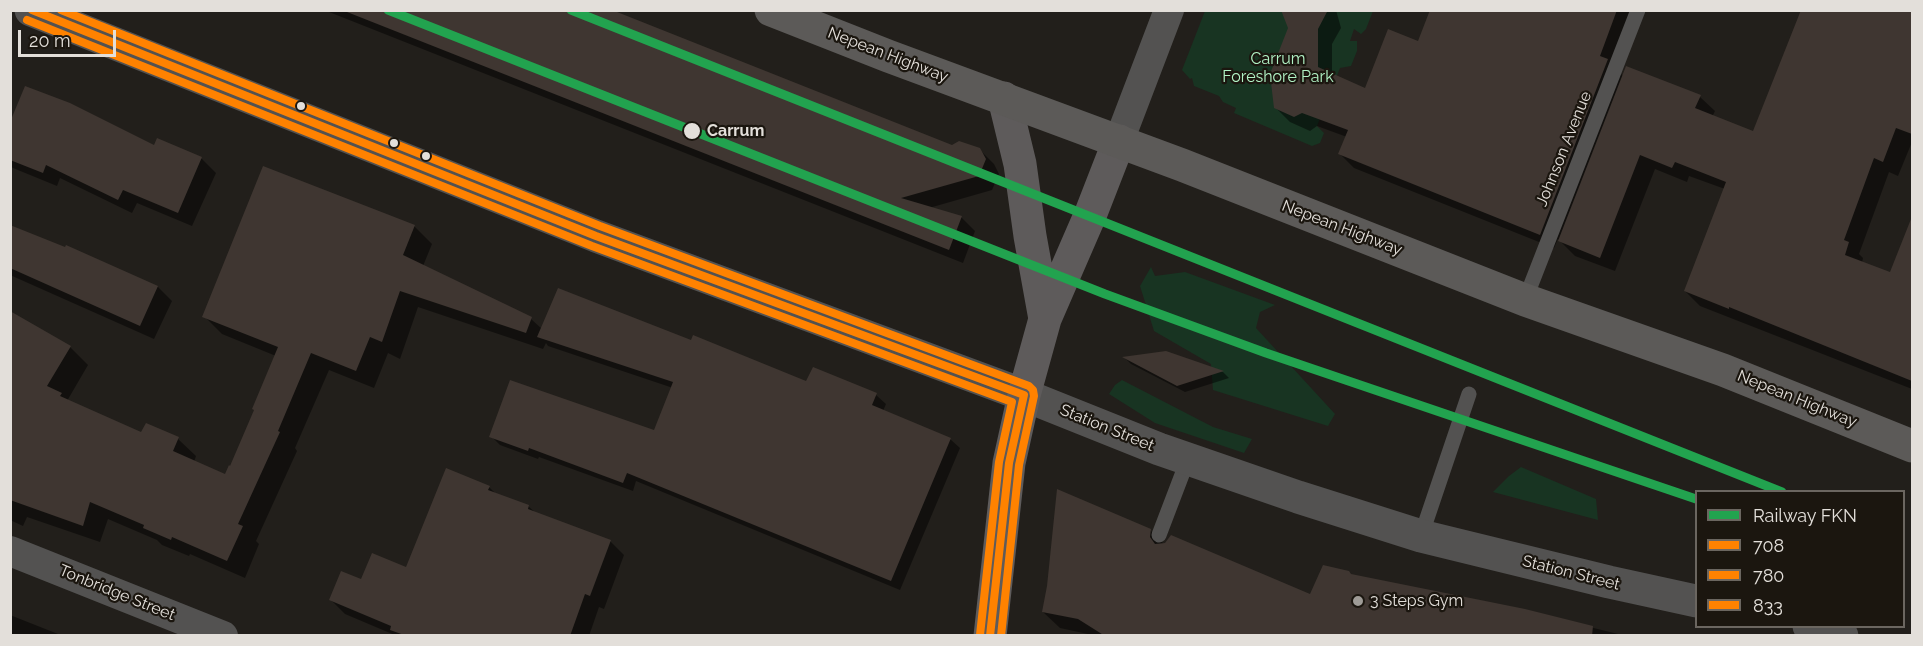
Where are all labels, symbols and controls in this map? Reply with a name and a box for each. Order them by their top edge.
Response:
scale bar [21,18,118,56]
street label: Nepean Highway [825,23,951,87]
text: 20 m [29,30,71,51]
park label: Carrum Foreshore Park [1222,49,1334,87]
street label: Johnson Avenue [1532,89,1596,209]
unlabelled marker [295,100,307,112]
marker: Carrum [682,121,702,141]
place label: Carrum [707,121,764,141]
unlabelled marker [388,137,400,149]
unlabelled marker [420,150,432,162]
street label: Nepean Highway [1279,196,1405,260]
street label: Nepean Highway [1734,366,1860,432]
street label: Station Street [1057,400,1157,456]
legend [1695,490,1905,628]
text: Railway FKN [1753,505,1857,526]
text: 708 [1753,535,1784,556]
street label: Station Street [1520,552,1622,594]
street label: Tonbridge Street [56,561,178,625]
text: 780 [1753,565,1784,586]
place label: 3 Steps Gym [1370,591,1463,611]
marker: 3 Steps Gym [1351,594,1365,608]
text: 833 [1753,595,1783,616]

